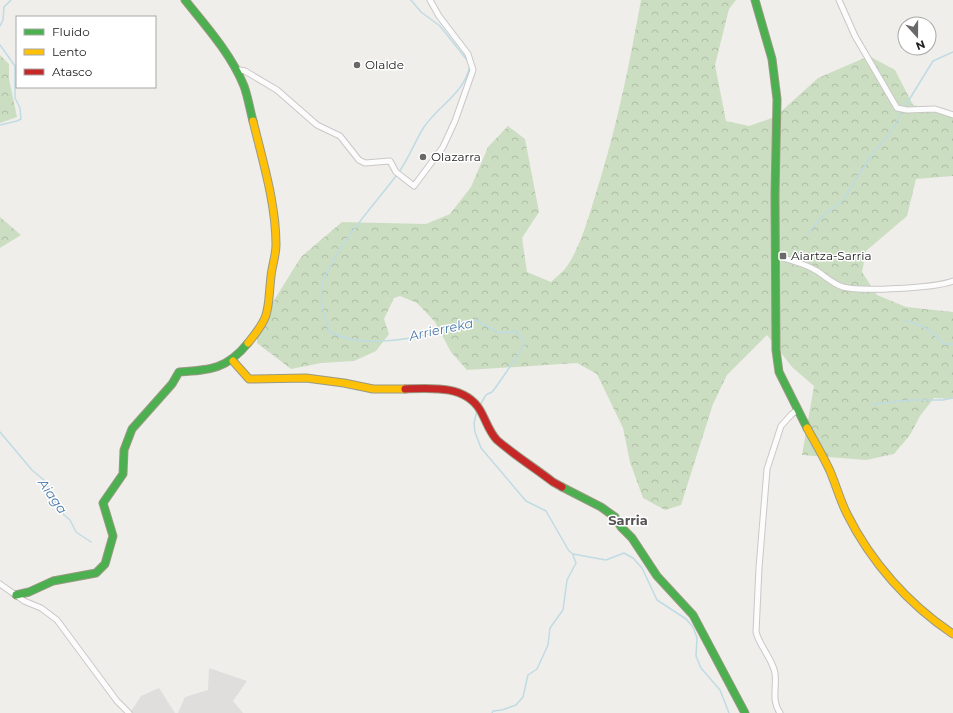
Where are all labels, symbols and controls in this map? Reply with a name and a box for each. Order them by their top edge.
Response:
legend [16,16,156,88]
north arrow [897,16,937,56]
text: Fluido [52,24,90,39]
text: N [914,37,927,53]
text: Lento [52,44,87,59]
place label: Olalde [365,57,404,72]
marker: Olalde [352,60,362,70]
text: Atasco [52,64,92,79]
place label: Olazarra [431,149,481,164]
marker: Olazarra [418,152,428,162]
place label: Aiartza-Sarria [791,248,872,263]
marker: Aiartza-Sarria [778,251,788,261]
water label: Arrierreka [406,314,475,344]
water label: Aiaga [35,474,71,517]
district label: Sarria [608,512,648,528]

